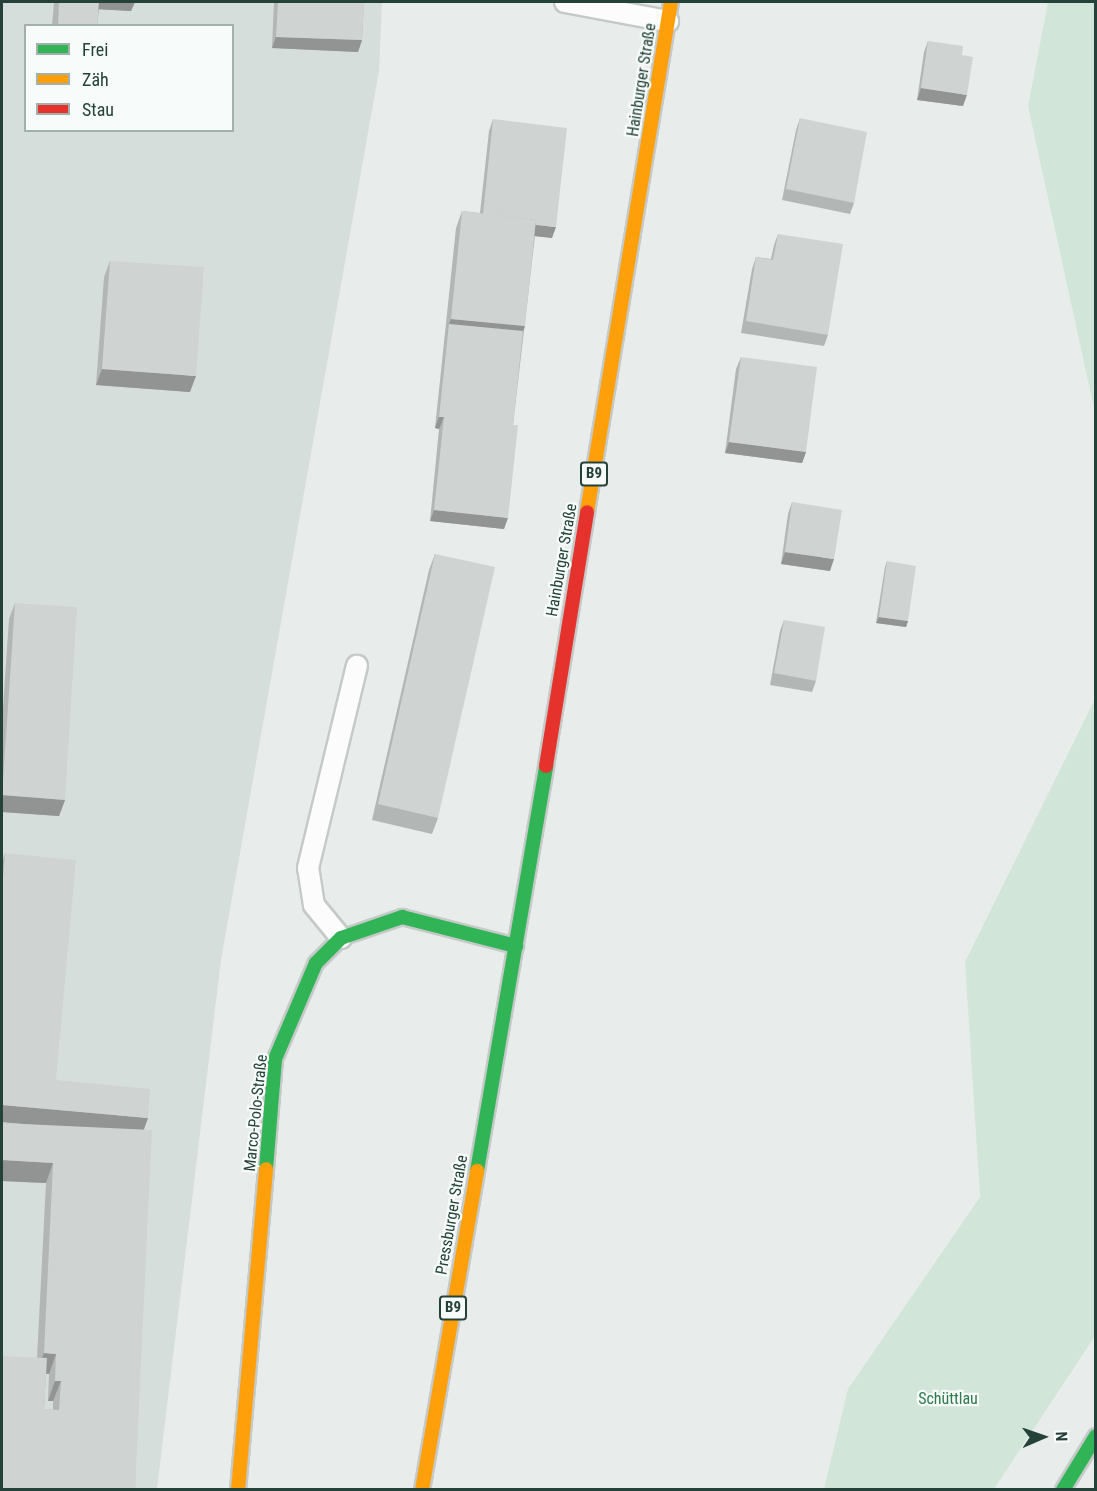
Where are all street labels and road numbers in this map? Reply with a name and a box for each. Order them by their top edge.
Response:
street label: Hainburger Straße [624,22,660,138]
road number: B9 [579,462,609,486]
street label: Hainburger Straße [543,502,581,618]
street label: Marco-Polo-Straße [240,1054,272,1172]
street label: Pressburger Straße [432,1154,472,1276]
road number: B9 [438,1296,468,1320]

